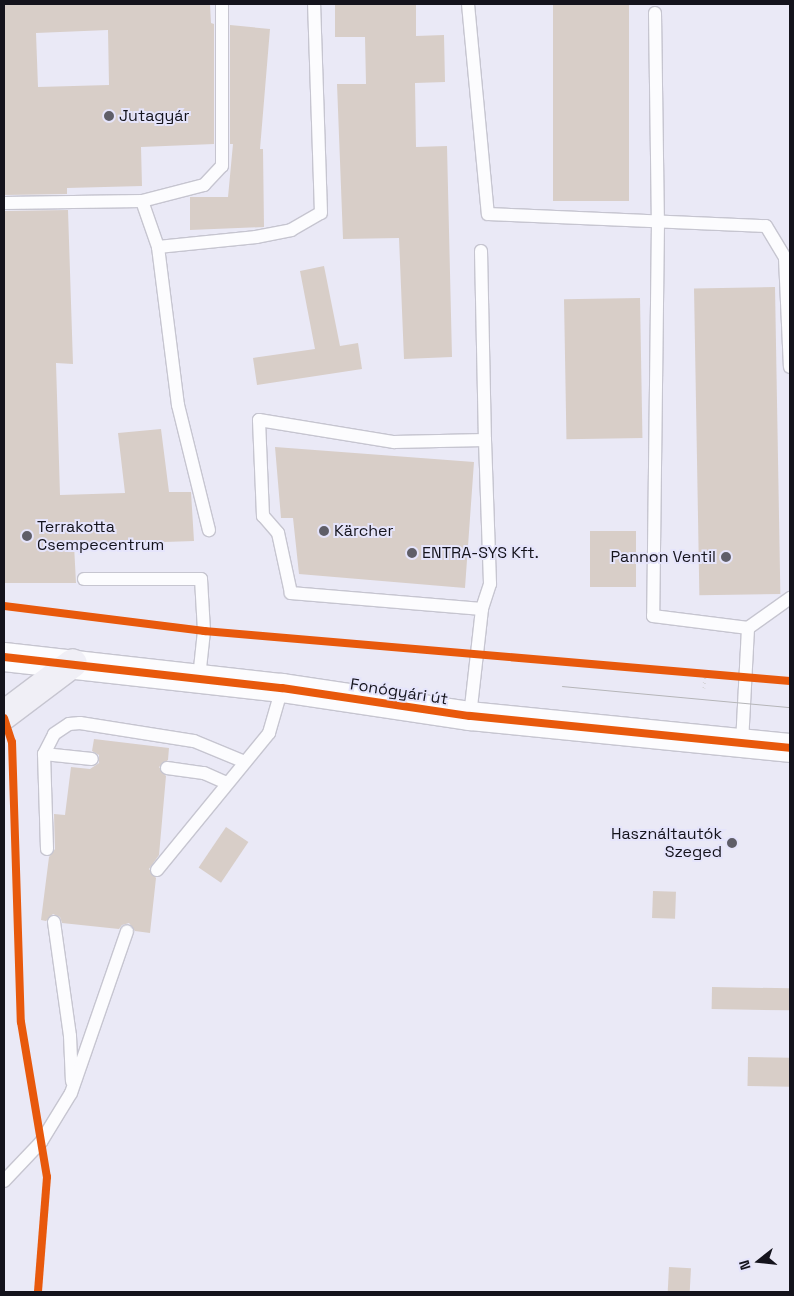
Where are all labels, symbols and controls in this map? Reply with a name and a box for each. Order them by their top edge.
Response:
place label: Jutagyár [119,106,189,126]
marker: Jutagyár [103,110,115,122]
place label: Terrakotta Csempecentrum [37,517,164,555]
place label: Kärcher [334,521,394,541]
marker: Kärcher [318,525,330,537]
marker: Terrakotta Csempecentrum [21,530,33,542]
place label: ENTRA-SYS Kft. [422,543,539,563]
marker: ENTRA-SYS Kft. [406,547,418,559]
place label: Pannon Ventil [610,547,716,567]
marker: Pannon Ventil [720,551,732,563]
street label: Fonógyári út [349,675,449,709]
place label: Használtautók Szeged [611,824,722,862]
marker: Használtautók Szeged [726,837,738,849]
north arrow [734,1236,784,1286]
text: N [735,1258,755,1272]

